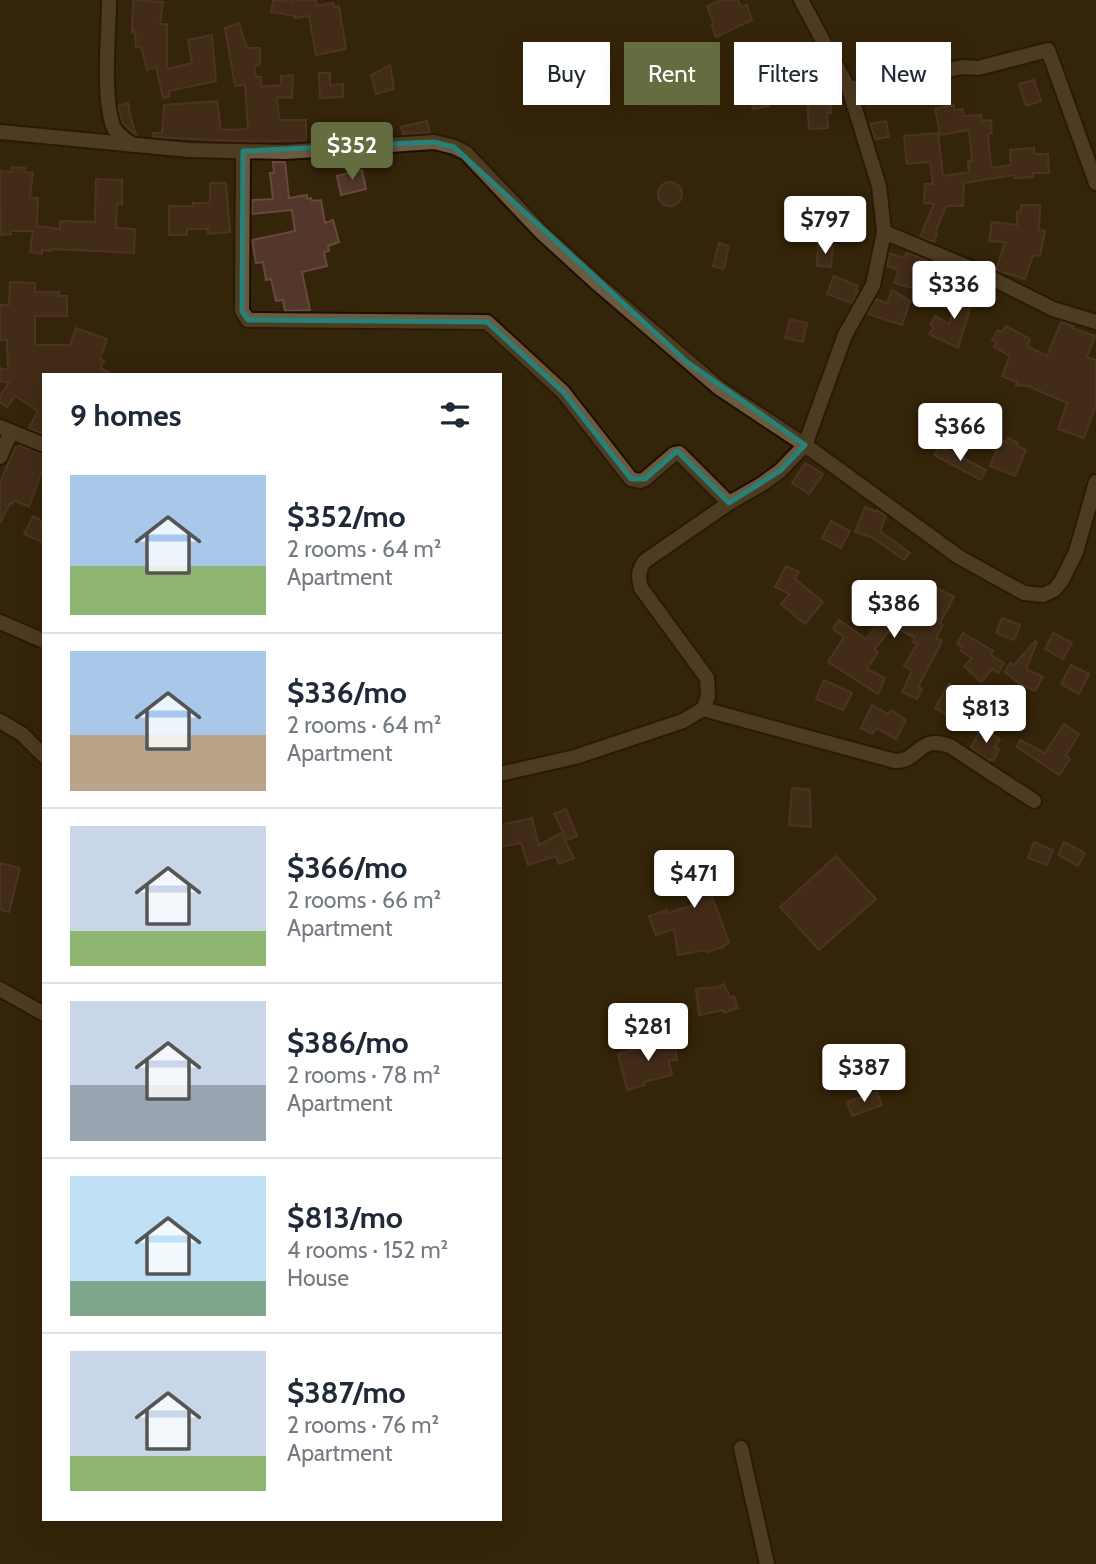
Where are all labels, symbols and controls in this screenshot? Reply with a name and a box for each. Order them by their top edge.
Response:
chip: Buy [523,42,610,105]
chip: Rent [624,42,720,105]
chip: Filters [734,42,842,105]
chip: New [856,42,951,105]
pin: $352 [311,122,393,182]
text: $352 [327,131,377,159]
pin: $797 [784,196,866,256]
text: $797 [800,205,850,233]
pin: $336 [913,262,995,321]
text: $336 [928,270,980,298]
icon: filters [436,396,474,434]
text: 9 homes [70,397,181,434]
pin: $366 [919,404,1001,463]
text: $366 [934,412,986,440]
text: $352/mo [287,498,406,535]
icon: home [126,503,210,587]
text: 2 rooms · 64 m² [287,535,441,563]
text: Apartment [287,563,392,591]
pin: $386 [853,580,935,640]
text: $386 [868,589,920,617]
text: $336/mo [287,674,407,711]
icon: home [126,679,210,763]
pin: $813 [945,686,1027,745]
text: $813 [962,694,1010,722]
text: 2 rooms · 64 m² [287,711,441,739]
text: Apartment [287,739,392,767]
text: $366/mo [287,849,407,886]
pin: $471 [653,850,735,910]
icon: home [126,854,210,938]
text: $471 [670,859,718,887]
text: 2 rooms · 66 m² [287,886,441,914]
text: Apartment [287,914,392,942]
pin: $281 [607,1004,689,1063]
text: $281 [624,1012,672,1040]
text: $386/mo [287,1024,409,1061]
icon: home [126,1029,210,1113]
pin: $387 [823,1044,905,1104]
text: $387 [838,1053,890,1081]
text: 2 rooms · 78 m² [287,1061,441,1089]
text: Apartment [287,1089,392,1117]
text: $813/mo [287,1199,403,1236]
icon: home [126,1204,210,1288]
text: 4 rooms · 152 m² [287,1236,448,1264]
text: House [287,1264,349,1292]
text: $387/mo [287,1374,406,1411]
icon: home [126,1379,210,1463]
text: 2 rooms · 76 m² [287,1411,439,1439]
text: Apartment [287,1439,392,1467]

